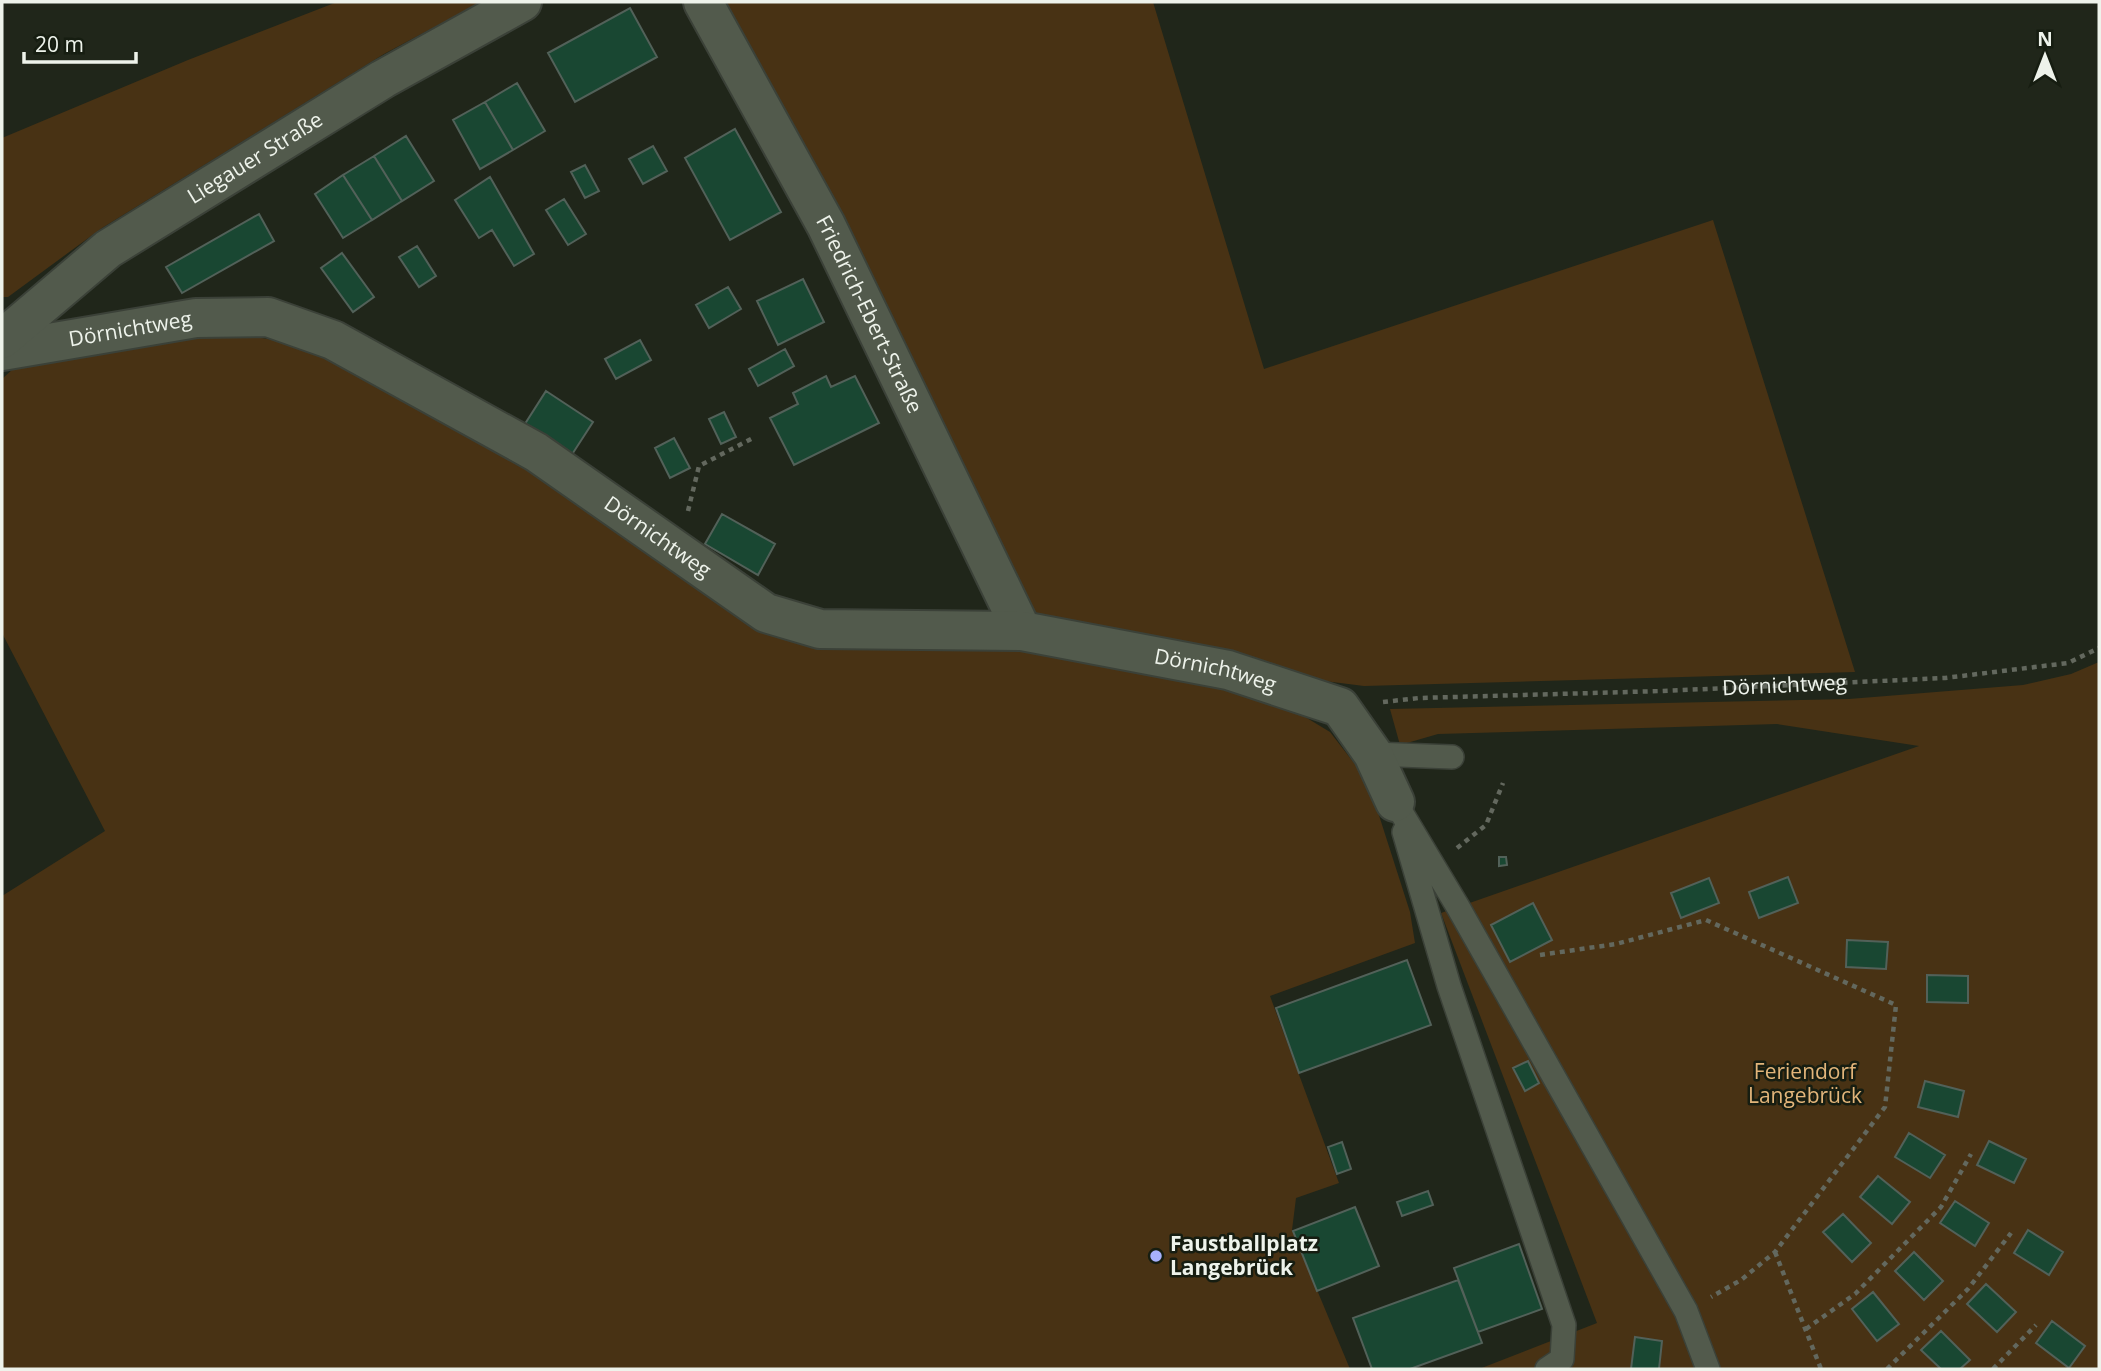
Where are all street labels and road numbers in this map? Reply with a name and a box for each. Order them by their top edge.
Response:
street label: Liegauer Straße [182,105,327,210]
street label: Friedrich-Ebert-Straße [810,210,930,418]
street label: Dörnichtweg [66,304,194,352]
street label: Dörnichtweg [599,489,717,583]
street label: Dörnichtweg [1152,641,1280,698]
street label: Dörnichtweg [1722,668,1847,701]

